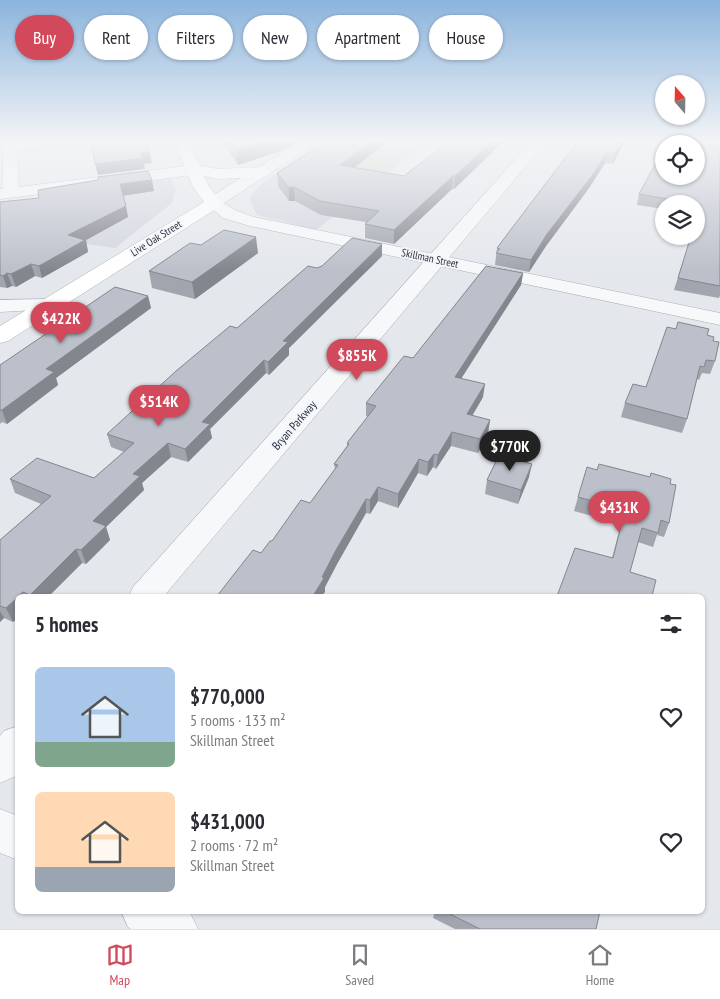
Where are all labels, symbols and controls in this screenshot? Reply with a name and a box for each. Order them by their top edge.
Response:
chip: Buy [15,15,74,60]
chip: Rent [84,15,148,60]
chip: Filters [158,15,233,60]
chip: New [243,15,307,60]
chip: Apartment [317,15,419,60]
chip: House [429,15,503,60]
north arrow [655,75,705,125]
map controls [655,75,705,245]
button: locate [655,135,705,185]
button: layers [655,195,705,245]
street label: Live Oak Street [128,217,184,259]
street label: Skillman Street [400,245,460,271]
pin: $422K [26,302,96,344]
text: $422K [42,308,80,328]
pin: $855K [322,338,392,381]
text: $855K [338,345,376,365]
pin: $514K [124,384,194,427]
text: $514K [140,391,178,411]
street label: Bryan Parkway [269,397,320,453]
pin: $770K [475,430,545,472]
text: $770K [491,436,529,456]
pin: $431K [584,490,654,533]
text: $431K [600,497,638,517]
icon: filters [657,610,685,638]
text: 5 homes [35,611,98,638]
text: $770,000 [190,683,265,710]
icon: home [75,687,135,747]
icon: heart [657,703,685,731]
text: 5 rooms · 133 m² [190,710,286,730]
text: Skillman Street [190,730,274,750]
text: $431,000 [190,808,265,835]
icon: home [75,812,135,872]
icon: heart [657,828,685,856]
text: 2 rooms · 72 m² [190,835,278,855]
text: Skillman Street [190,855,274,875]
tab: Map [106,941,134,989]
tab: Saved [345,941,374,989]
tab: Home [586,941,614,989]

